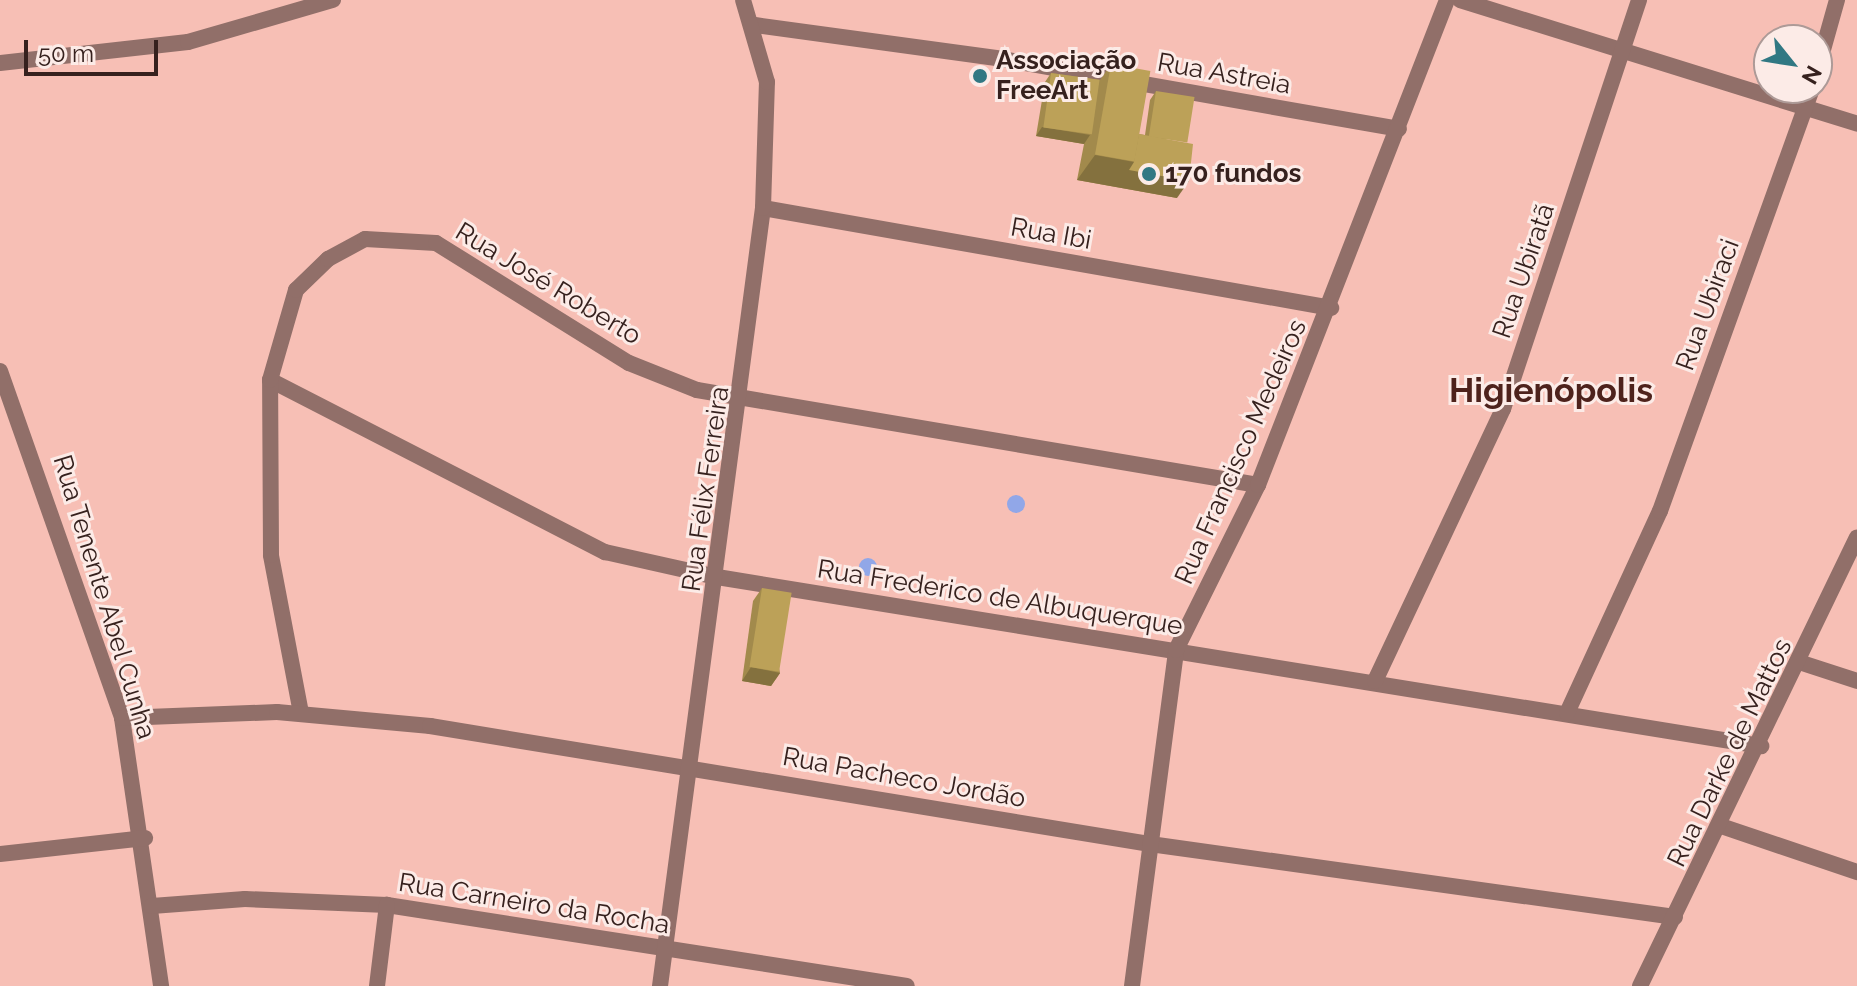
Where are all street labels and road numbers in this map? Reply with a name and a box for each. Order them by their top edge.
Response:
street label: Rua Astreia [1155,47,1293,101]
street label: Rua Ubiratã [1486,200,1562,342]
street label: Rua Ibi [1008,212,1094,256]
street label: Rua José Roberto [449,216,647,352]
street label: Rua Ubiraci [1670,235,1746,375]
street label: Rua Francisco Medeiros [1169,315,1313,589]
street label: Rua Félix Ferreira [676,384,736,594]
street label: Rua Tenente Abel Cunha [46,450,162,744]
street label: Rua Frederico de Albuquerque [815,554,1185,642]
street label: Rua Darke de Mattos [1661,634,1799,872]
street label: Rua Pacheco Jordão [780,741,1028,815]
street label: Rua Carneiro da Rocha [396,867,672,941]

